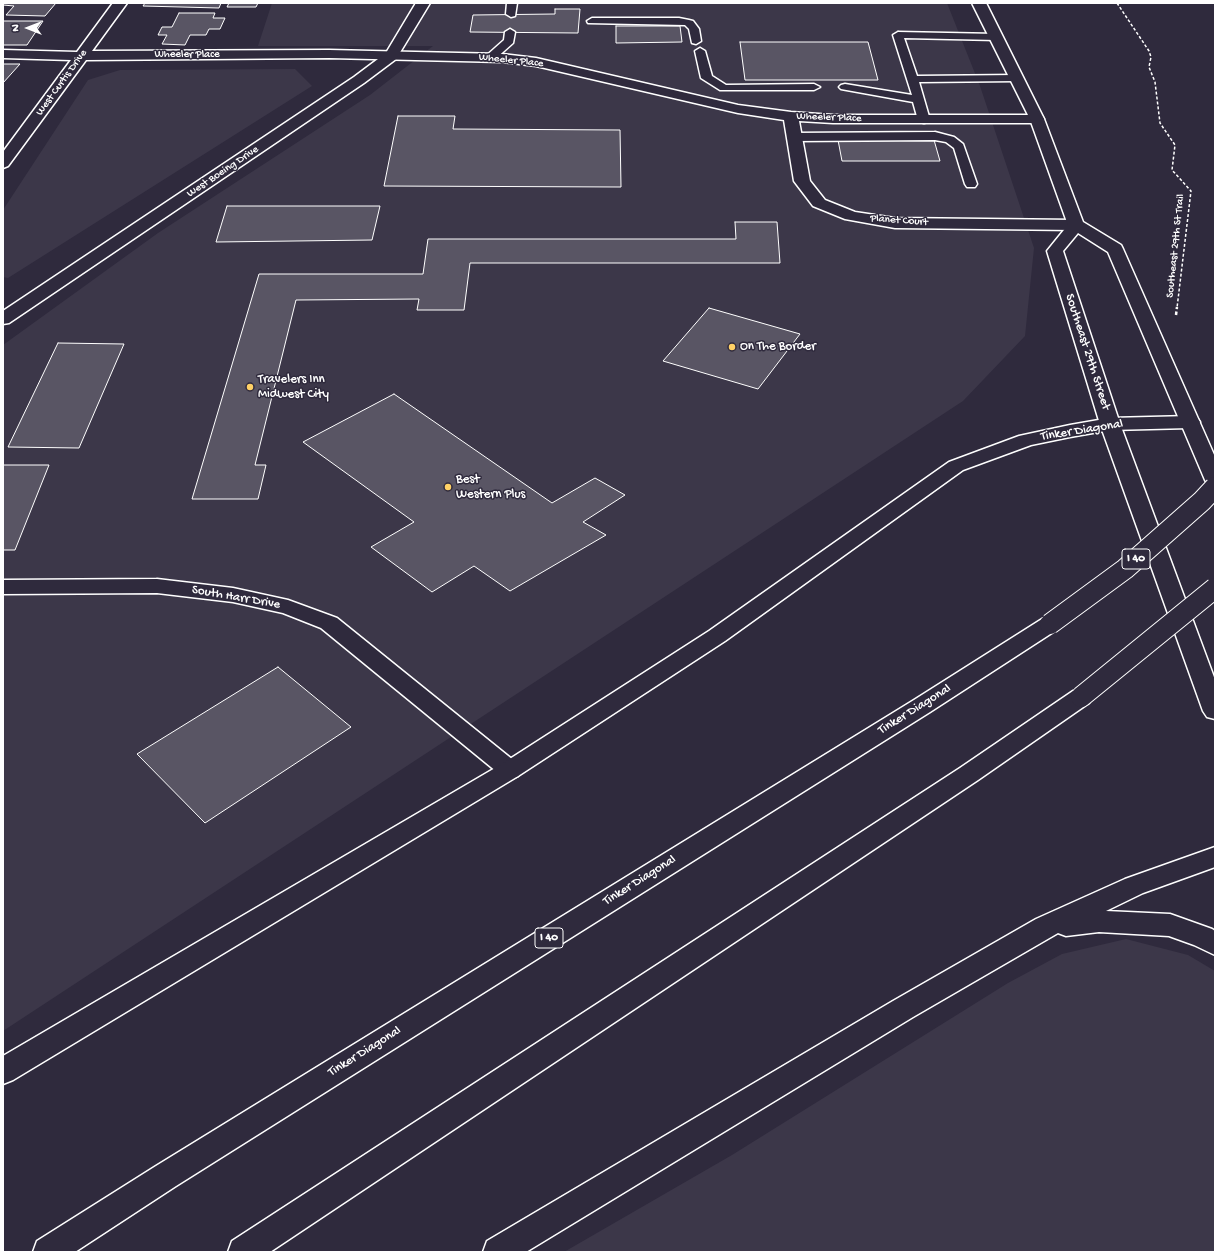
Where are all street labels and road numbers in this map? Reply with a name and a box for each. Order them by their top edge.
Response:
street label: West Curtis Drive [34,47,90,119]
street label: Wheeler Place [154,48,220,62]
street label: Wheeler Place [478,51,544,71]
street label: Wheeler Place [796,110,862,126]
street label: West Boeing Drive [185,143,261,201]
street label: Southeast 29th St Trail [1164,193,1188,299]
street label: Planet Court [870,212,928,230]
street label: Southeast 29th Street [1061,292,1113,412]
street label: Tinker Diagonal [1040,417,1124,445]
road number: I 40 [1122,549,1150,569]
street label: South Harr Drive [191,583,281,613]
street label: Tinker Diagonal [876,681,954,739]
street label: Tinker Diagonal [601,852,679,910]
road number: I 40 [535,928,563,948]
street label: Tinker Diagonal [326,1023,404,1081]

